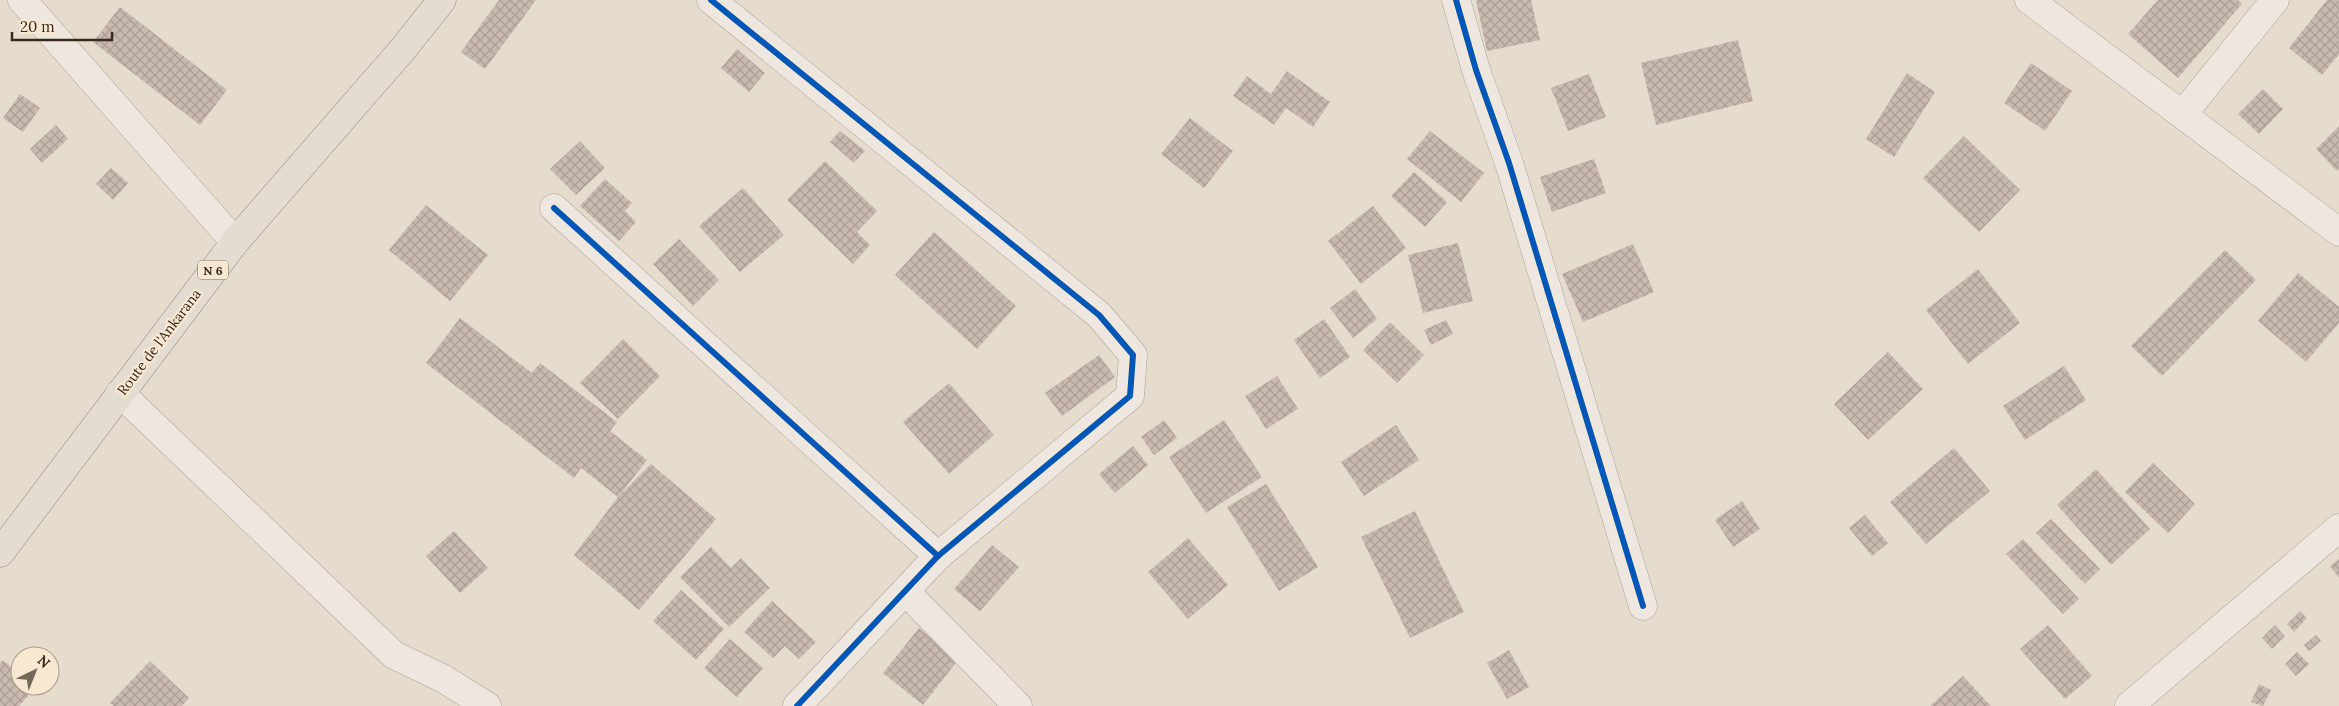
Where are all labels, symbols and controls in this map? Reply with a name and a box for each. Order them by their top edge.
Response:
scale bar [12,10,112,42]
text: 20 m [20,17,55,36]
road number: N 6 [198,260,228,280]
street label: Route de l'Ankarana [113,285,205,399]
north arrow [10,646,60,696]
text: N [34,651,54,672]

